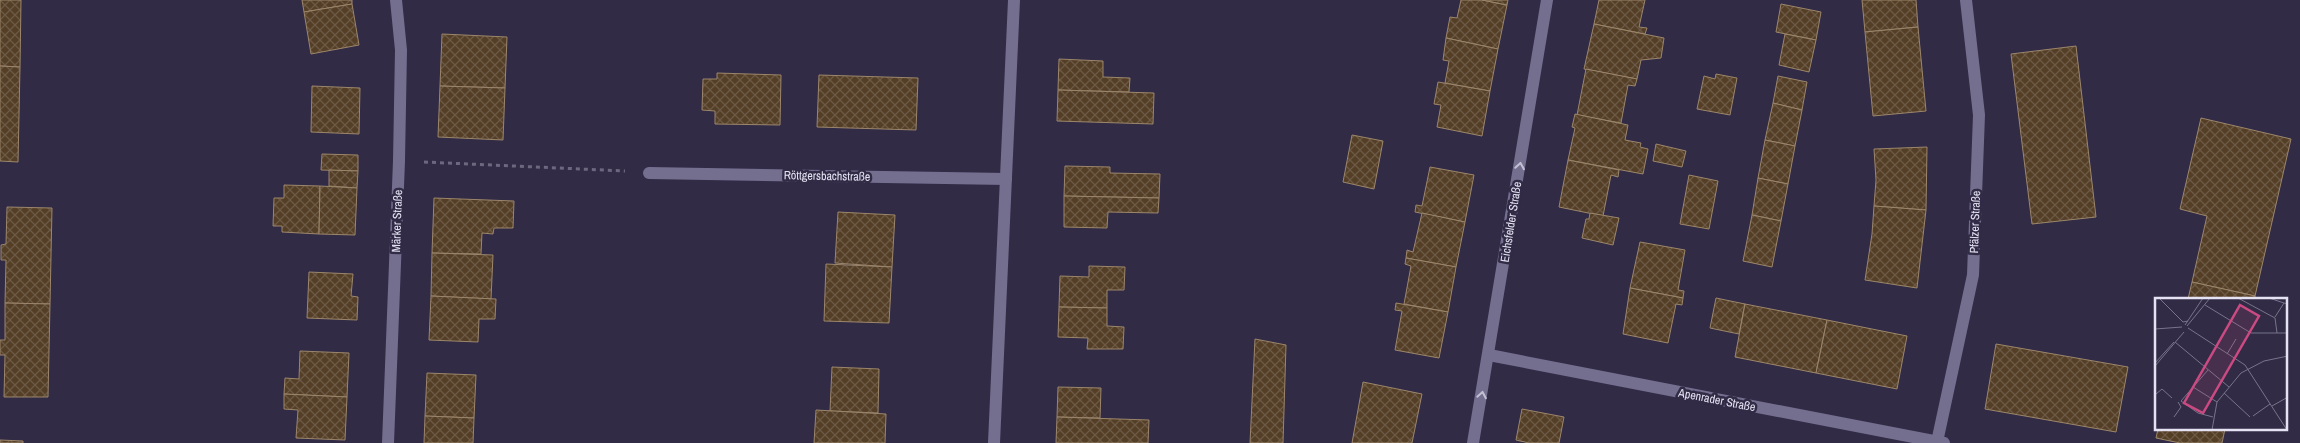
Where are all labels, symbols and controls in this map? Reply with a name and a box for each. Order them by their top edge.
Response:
one-way arrow [1514,161,1524,170]
street label: Röttgersbachstraße [784,167,870,185]
street label: Eichsfelder Straße [1497,181,1525,263]
street label: Märker Straße [388,189,406,253]
street label: Pfälzer Straße [1966,190,1984,254]
inset map [2155,298,2288,430]
street label: Apenrader Straße [1676,384,1757,415]
one-way arrow [1476,391,1486,399]

